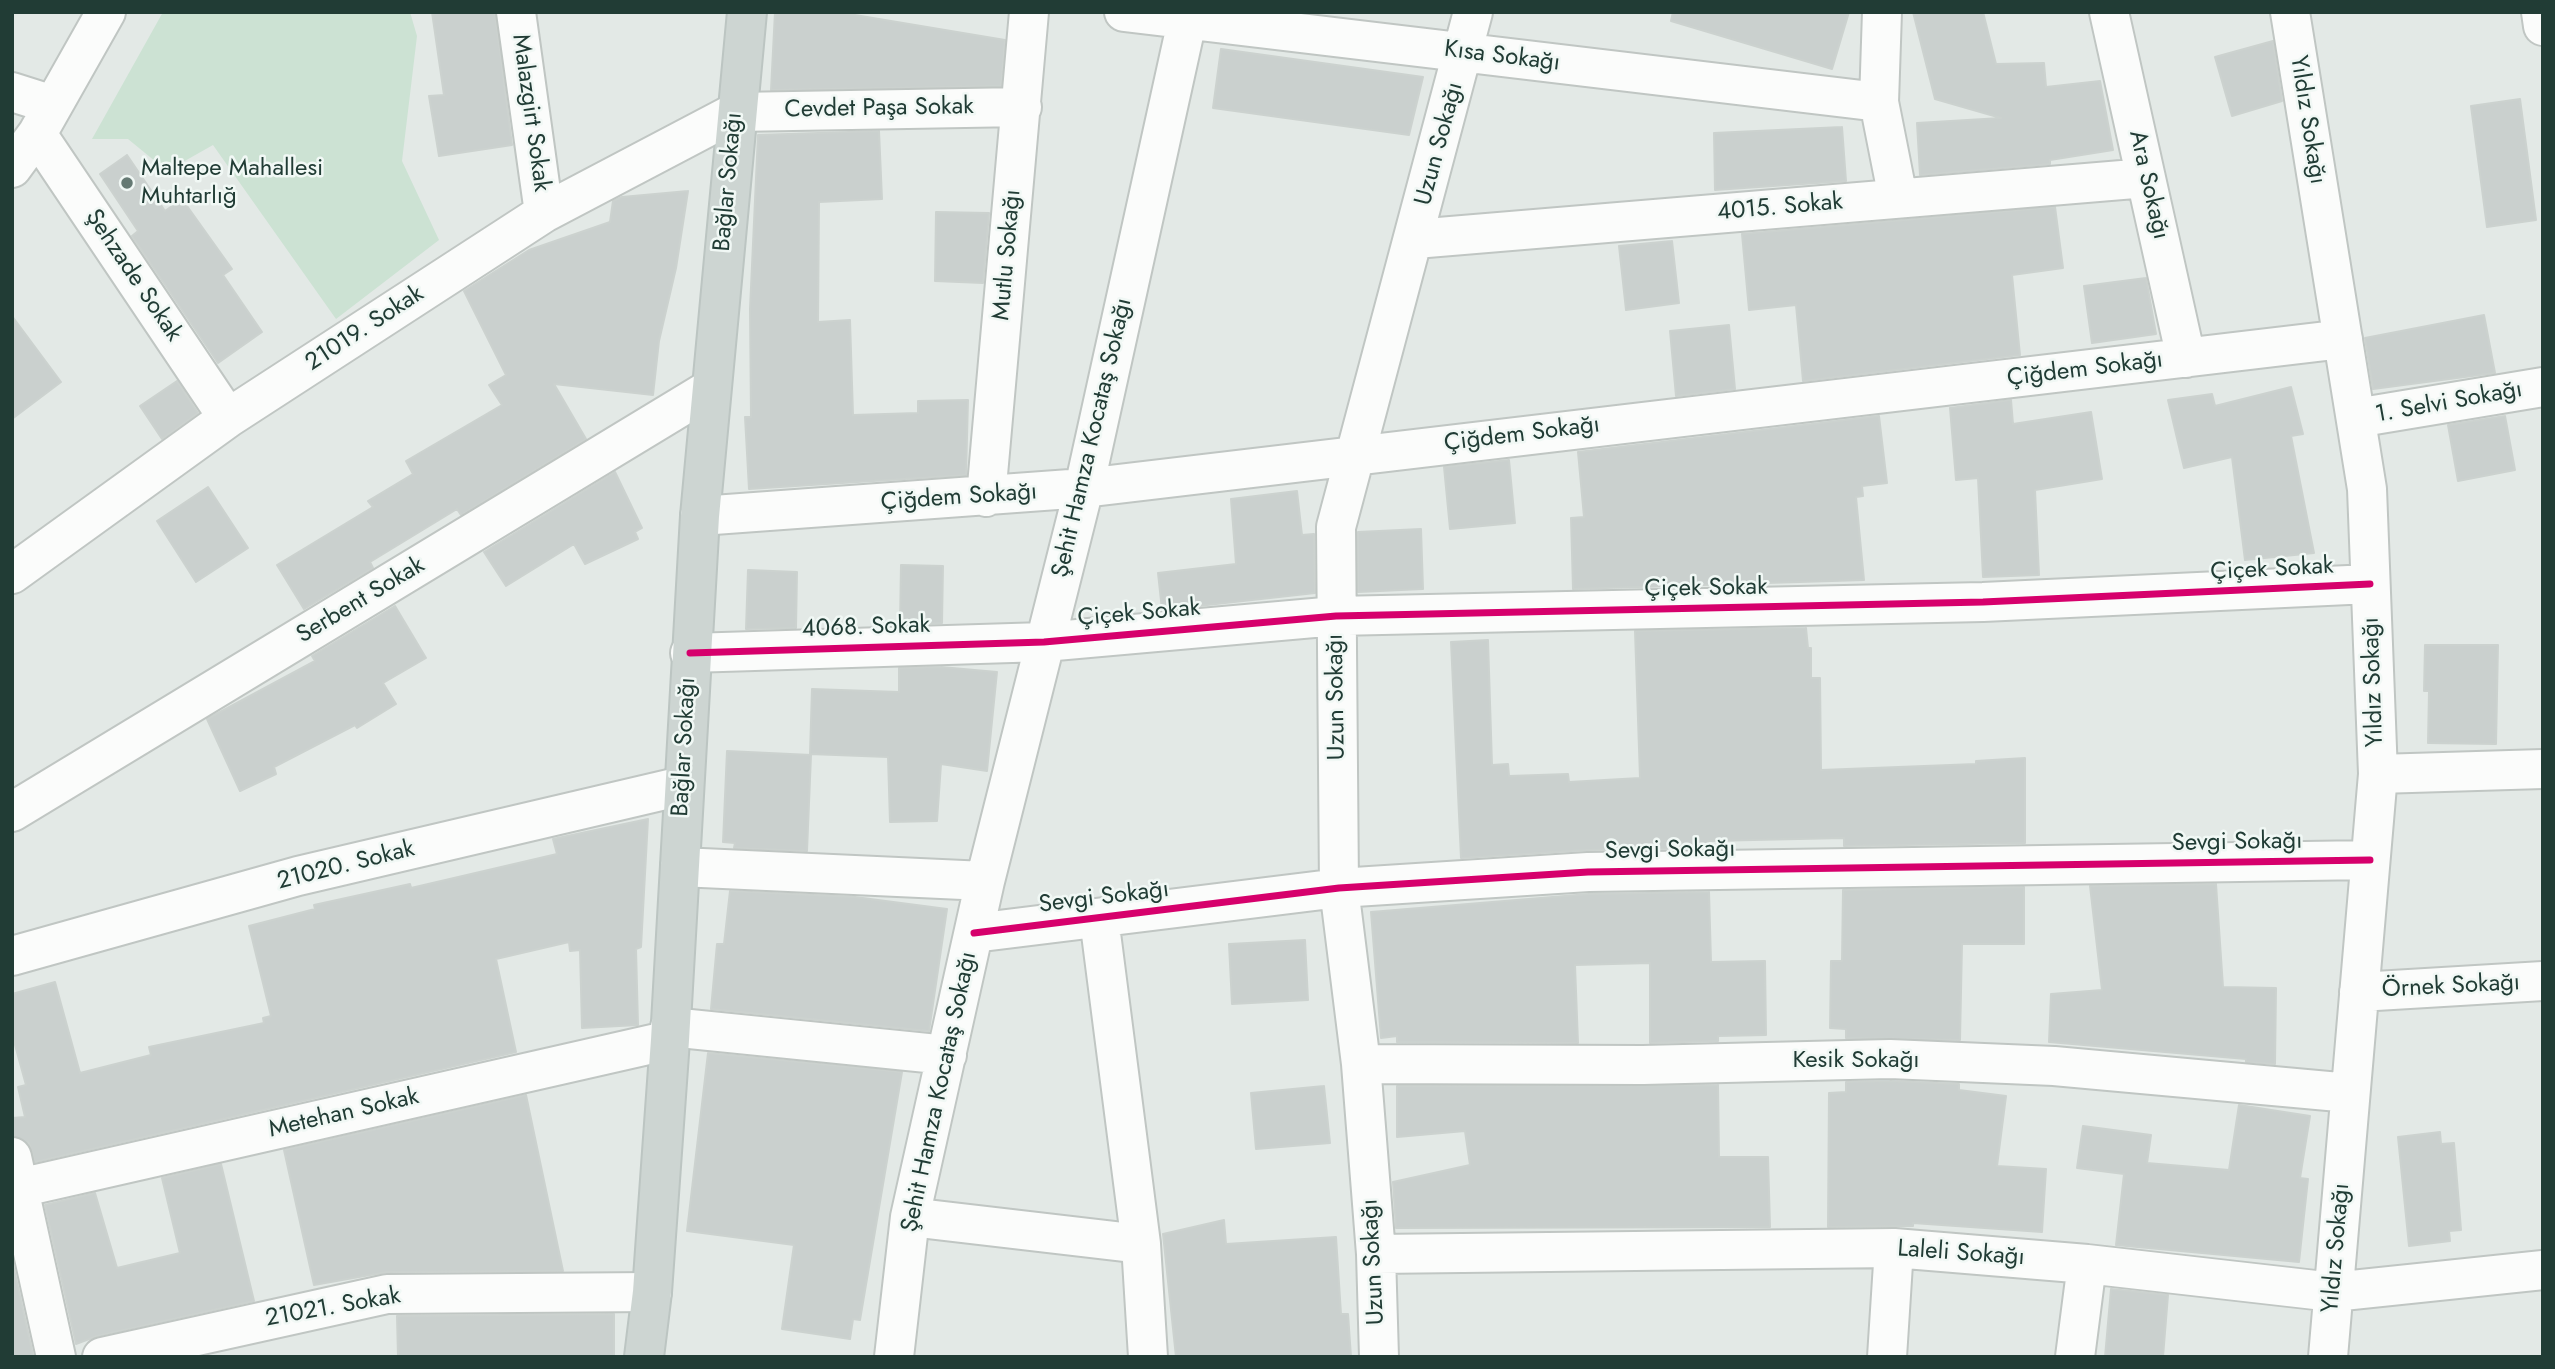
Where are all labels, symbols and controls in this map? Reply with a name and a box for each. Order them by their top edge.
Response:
street label: Malazgirt Sokak [505,32,555,194]
street label: Kısa Sokağı [1442,36,1562,78]
street label: Yıldız Sokağı [2283,54,2331,186]
street label: Uzun Sokağı [1410,79,1470,209]
street label: Cevdet Paşa Sokak [784,93,974,125]
street label: Bağlar Sokağı [709,111,749,253]
street label: Ara Sokağı [2121,128,2175,242]
place label: Maltepe Mahallesi Muhtarlığ [141,155,323,211]
marker: Maltepe Mahallesi Muhtarlığ [119,175,135,191]
street label: Mutlu Sokağı [988,188,1028,322]
street label: 4015. Sokak [1716,188,1844,228]
street label: Şehzade Sokak [78,205,188,347]
street label: 21019. Sokak [300,280,430,378]
street label: Şehit Hamza Kocataş Sokağı [1047,295,1139,581]
street label: Çiğdem Sokağı [2006,346,2164,394]
street label: 1. Selvi Sokağı [2373,376,2525,430]
street label: Çiğdem Sokağı [1443,411,1601,459]
street label: Çiğdem Sokağı [880,478,1038,518]
street label: Serbent Sokak [292,552,430,650]
street label: Çiçek Sokak [2210,552,2334,588]
street label: Çiçek Sokak [1644,574,1768,604]
street label: Çiçek Sokak [1076,594,1202,634]
street label: 4068. Sokak [801,611,931,645]
street label: Yıldız Sokağı [2357,617,2391,747]
street label: Uzun Sokağı [1321,634,1353,760]
street label: Bağlar Sokağı [667,677,703,817]
street label: Sevgi Sokağı [2171,827,2303,859]
street label: 21020. Sokak [274,835,418,897]
street label: Sevgi Sokağı [1604,835,1736,867]
street label: Sevgi Sokağı [1037,876,1171,920]
street label: Şehit Hamza Kocataş Sokağı [896,949,984,1235]
street label: Örnek Sokağı [2381,969,2521,1005]
street label: Kesik Sokağı [1792,1047,1920,1075]
street label: Metehan Sokak [266,1083,422,1145]
street label: Yıldız Sokağı [2317,1182,2357,1314]
street label: Uzun Sokağı [1356,1198,1392,1326]
street label: Laleli Sokağı [1896,1235,2026,1273]
street label: 21021. Sokak [263,1282,403,1334]

